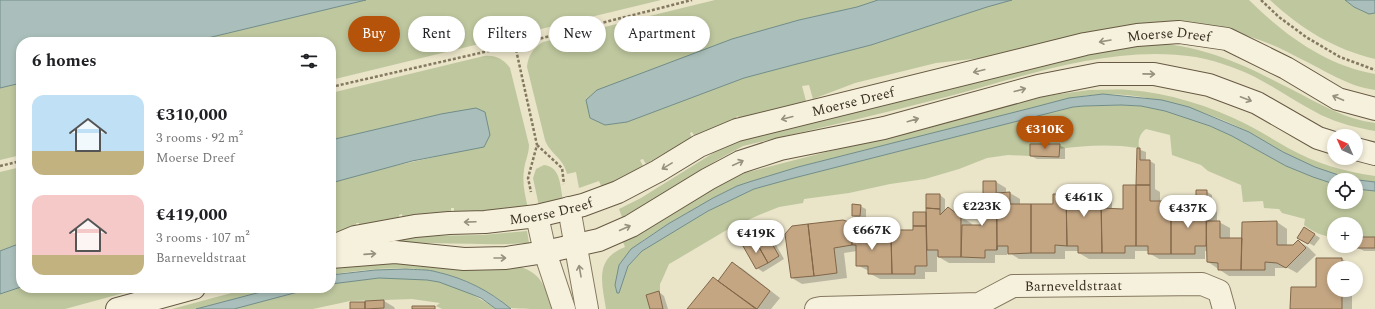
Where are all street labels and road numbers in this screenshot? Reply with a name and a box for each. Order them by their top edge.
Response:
street label: Moerse Dreef [1125,22,1214,48]
street label: Moerse Dreef [810,81,898,122]
street label: Moerse Dreef [508,192,597,230]
street label: Barneveldstraat [1025,275,1122,297]

